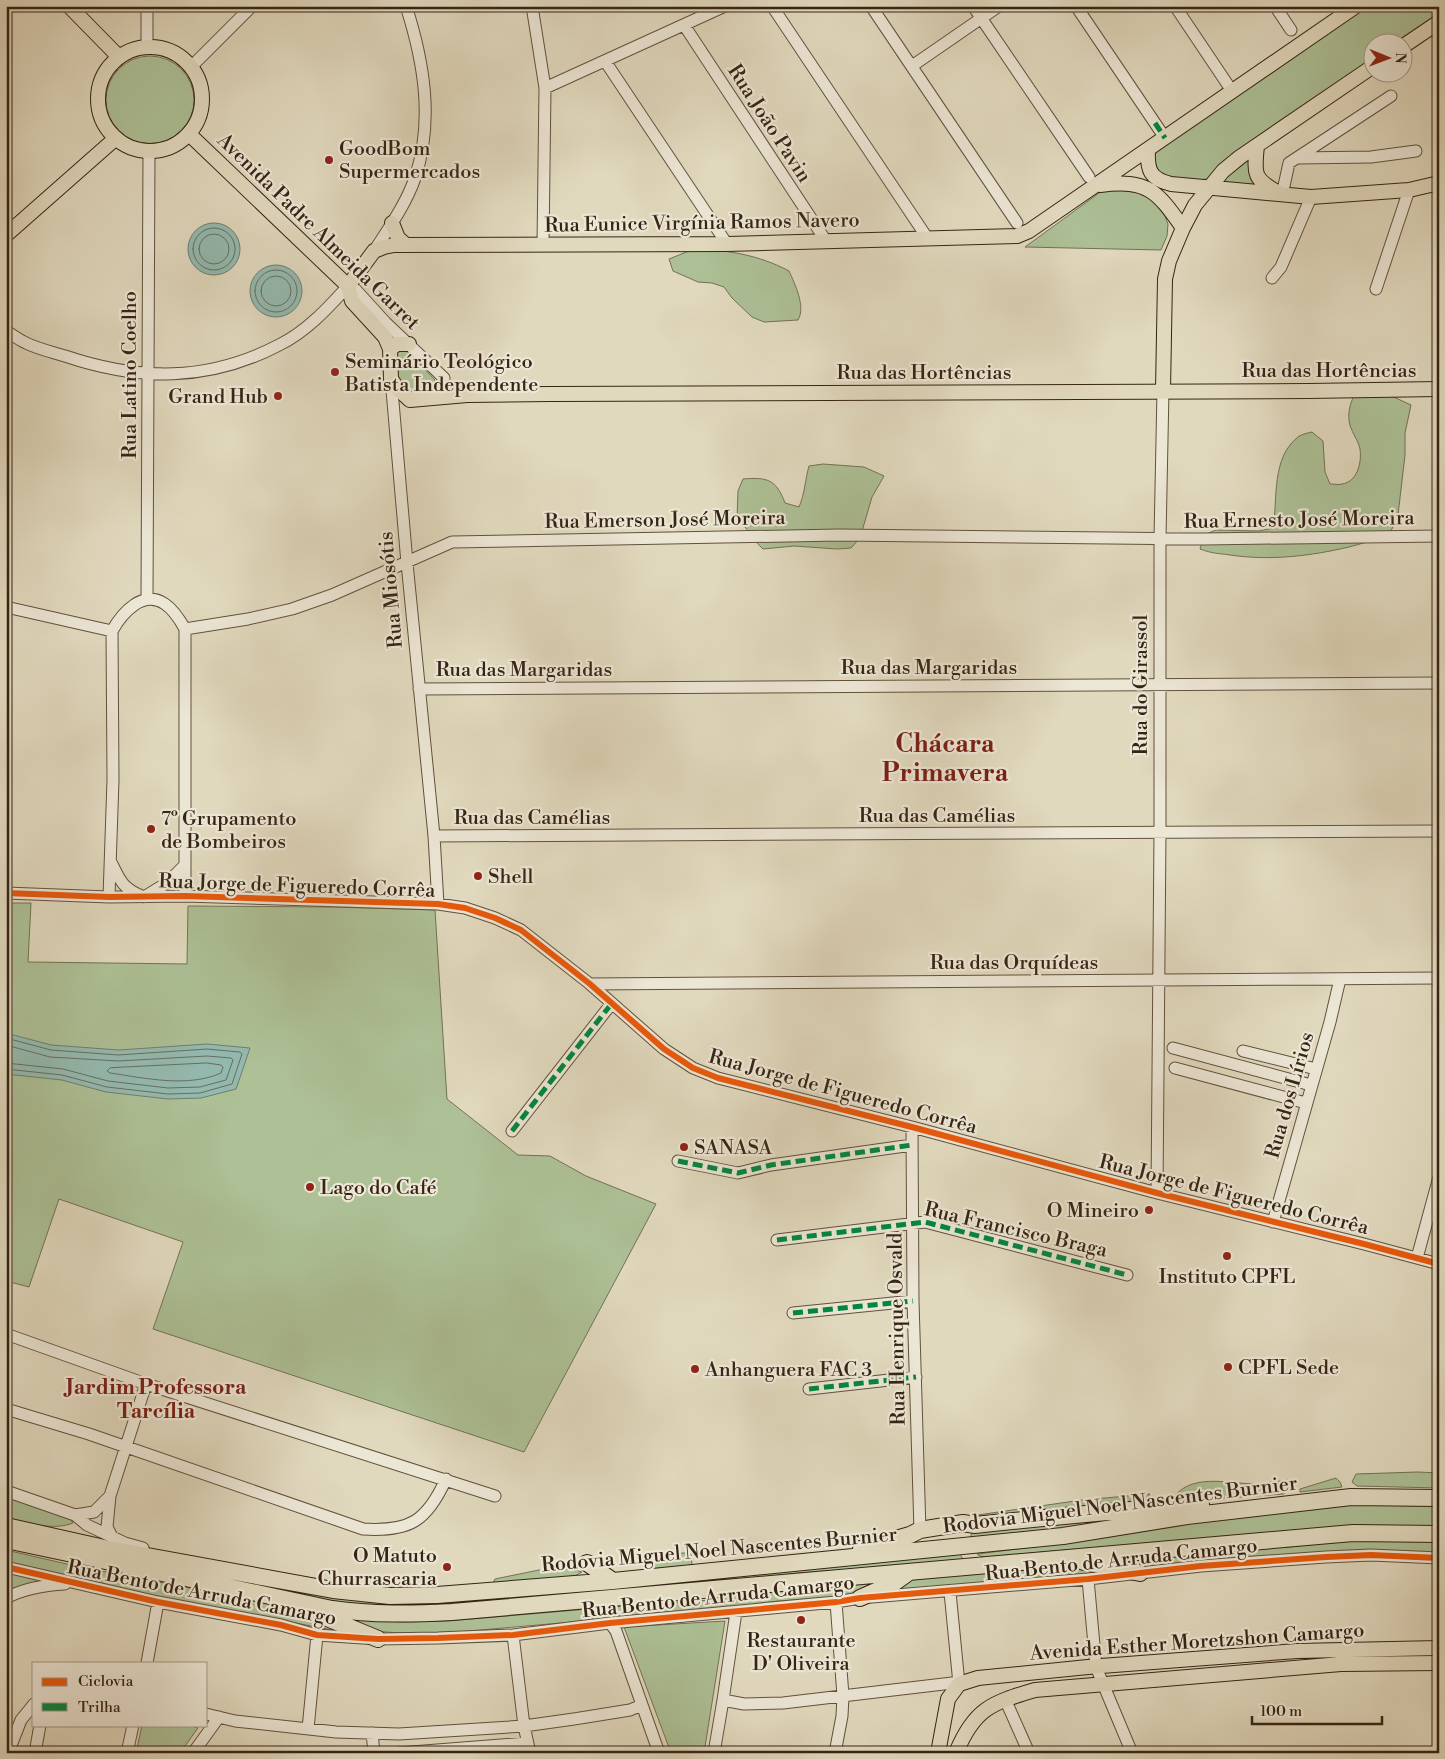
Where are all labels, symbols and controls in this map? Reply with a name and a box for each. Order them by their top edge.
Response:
north arrow [1362,32,1412,82]
text: N [1391,53,1409,64]
street label: Rua João Pavin [721,60,816,188]
street label: Avenida Padre Almeida Garret [211,128,425,336]
place label: GoodBom Supermercados [339,137,480,185]
marker: GoodBom Supermercados [323,154,335,166]
street label: Rua Eunice Virgínia Ramos Navero [544,208,860,239]
street label: Rua Latino Coelho [118,291,143,459]
place label: Seminário Teológico Batista Independente [344,350,538,398]
street label: Rua das Hortências [1242,359,1416,384]
street label: Rua das Hortências [837,361,1011,386]
marker: Seminário Teológico Batista Independente [329,366,341,378]
place label: Grand Hub [168,385,268,410]
marker: Grand Hub [272,390,284,402]
street label: Rua Emerson José Moreira [544,506,787,535]
street label: Rua Ernesto José Moreira [1183,506,1416,535]
street label: Rua Miosótis [374,530,409,649]
street label: Rua do Girassol [1129,614,1154,755]
street label: Rua das Margaridas [841,656,1017,681]
street label: Rua das Margaridas [436,658,612,683]
district label: Chácara Primavera [882,729,1009,789]
street label: Rua das Camélias [859,804,1015,829]
street label: Rua das Camélias [454,806,610,831]
place label: 7º Grupamento de Bombeiros [161,807,297,855]
marker: 7º Grupamento de Bombeiros [145,823,157,835]
place label: Shell [488,865,533,890]
street label: Rua Jorge de Figueredo Corrêa [158,869,437,904]
marker: Shell [472,870,484,882]
street label: Rua das Orquídeas [930,951,1098,976]
street label: Rua dos Lírios [1260,1029,1320,1162]
street label: Rua Jorge de Figueredo Corrêa [706,1045,981,1141]
place label: SANASA [694,1136,774,1161]
marker: SANASA [678,1141,690,1153]
street label: Rua Jorge de Figueredo Corrêa [1096,1150,1372,1241]
place label: Lago do Café [320,1176,437,1201]
marker: Lago do Café [304,1181,316,1193]
street label: Rua Francisco Braga [922,1197,1110,1264]
place label: O Mineiro [1047,1199,1139,1224]
marker: O Mineiro [1143,1204,1155,1216]
street label: Rua Henrique Osvald [883,1232,912,1426]
marker: Instituto CPFL [1221,1250,1233,1262]
place label: Instituto CPFL [1159,1265,1295,1290]
place label: CPFL Sede [1238,1356,1339,1381]
place label: Anhanguera FAC 3 [704,1358,872,1383]
marker: CPFL Sede [1222,1361,1234,1373]
marker: Anhanguera FAC 3 [689,1363,701,1375]
district label: Jardim Professora Tarcília [63,1375,247,1425]
street label: Rodovia Miguel Noel Nascentes Burnier [941,1471,1299,1540]
street label: Rodovia Miguel Noel Nascentes Burnier [540,1522,899,1579]
street label: Rua Bento de Arruda Camargo [984,1534,1259,1587]
place label: O Matuto Churrascaria [317,1544,438,1592]
street label: Rua Bento de Arruda Camargo [65,1555,339,1632]
marker: O Matuto Churrascaria [441,1561,453,1573]
street label: Rua Bento de Arruda Camargo [581,1571,856,1624]
marker: Restaurante D' Oliveira [795,1614,807,1626]
street label: Avenida Esther Moretzshon Camargo [1028,1618,1365,1667]
place label: Restaurante D' Oliveira [746,1629,856,1677]
legend [32,1662,208,1726]
text: Ciclovia [78,1672,134,1691]
scale bar [1252,1694,1382,1726]
text: Trilha [78,1698,121,1717]
text: 100 m [1260,1702,1302,1721]

